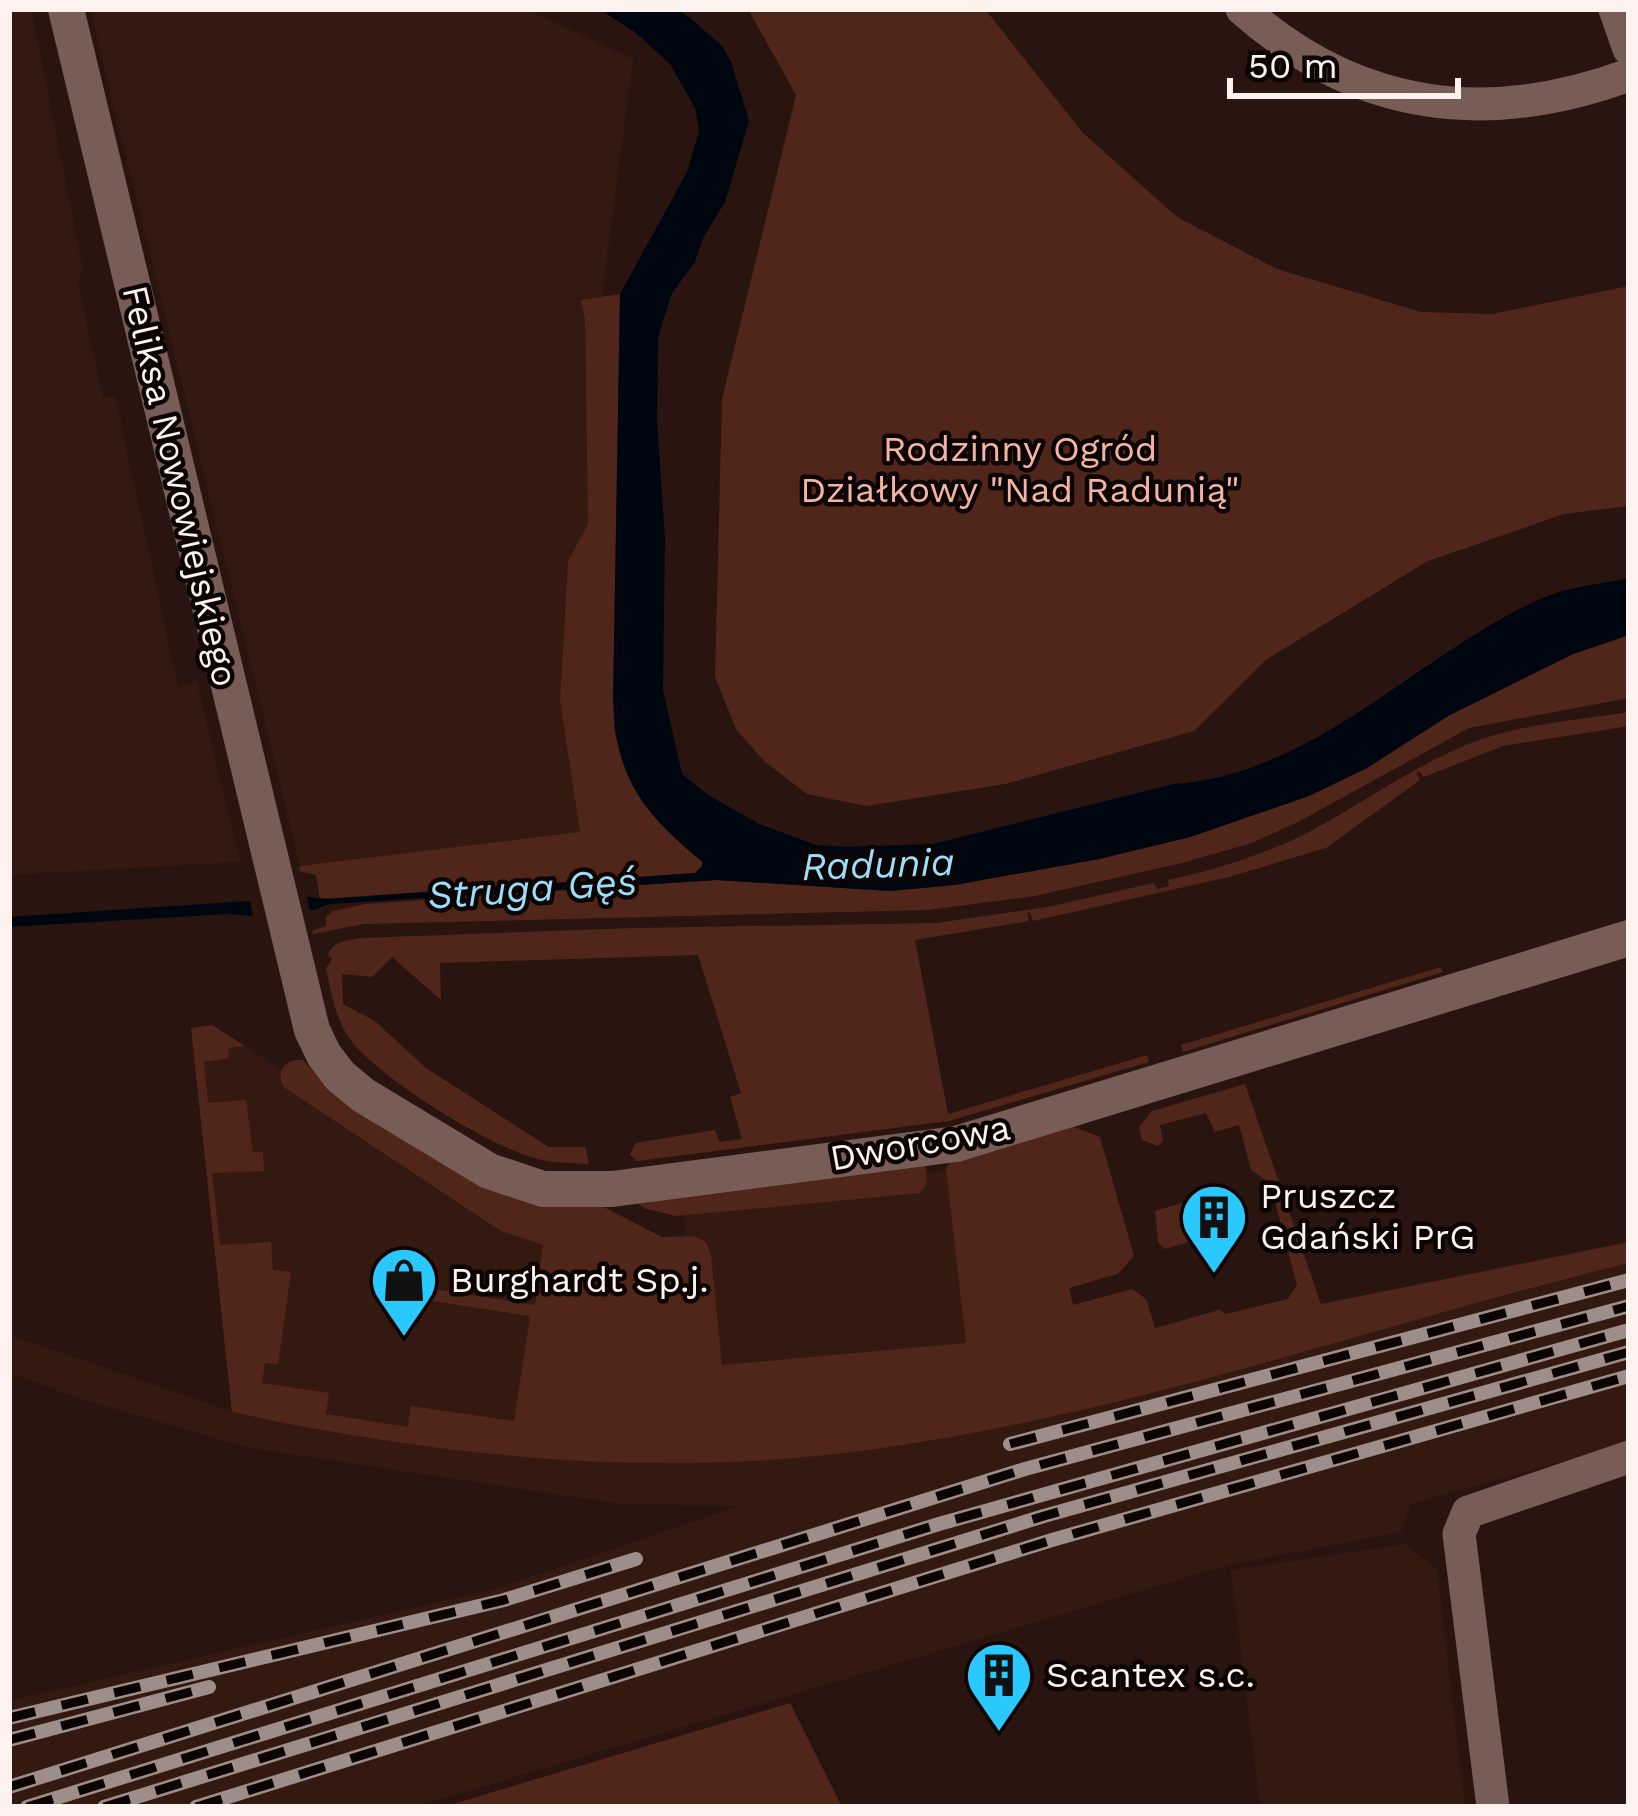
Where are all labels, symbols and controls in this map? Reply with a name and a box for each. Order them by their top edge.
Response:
scale bar [1230,24,1458,98]
text: 50 m [1248,45,1338,87]
street label: Feliksa Nowowiejskiego [113,281,247,691]
park label: Rodzinny Ogród Działkowy "Nad Radunią" [800,428,1240,511]
water label: Radunia [801,839,955,889]
water label: Struga Gęś [426,858,638,918]
street label: Dworcowa [827,1107,1013,1179]
place label: Pruszcz Gdański PrG [1260,1175,1475,1258]
building icon: Pruszcz Gdański PrG [1179,1182,1249,1276]
shop icon: Burghardt Sp.j. [369,1245,439,1339]
place label: Burghardt Sp.j. [450,1259,709,1301]
building icon: Scantex s.c. [964,1640,1034,1734]
place label: Scantex s.c. [1046,1654,1255,1696]

